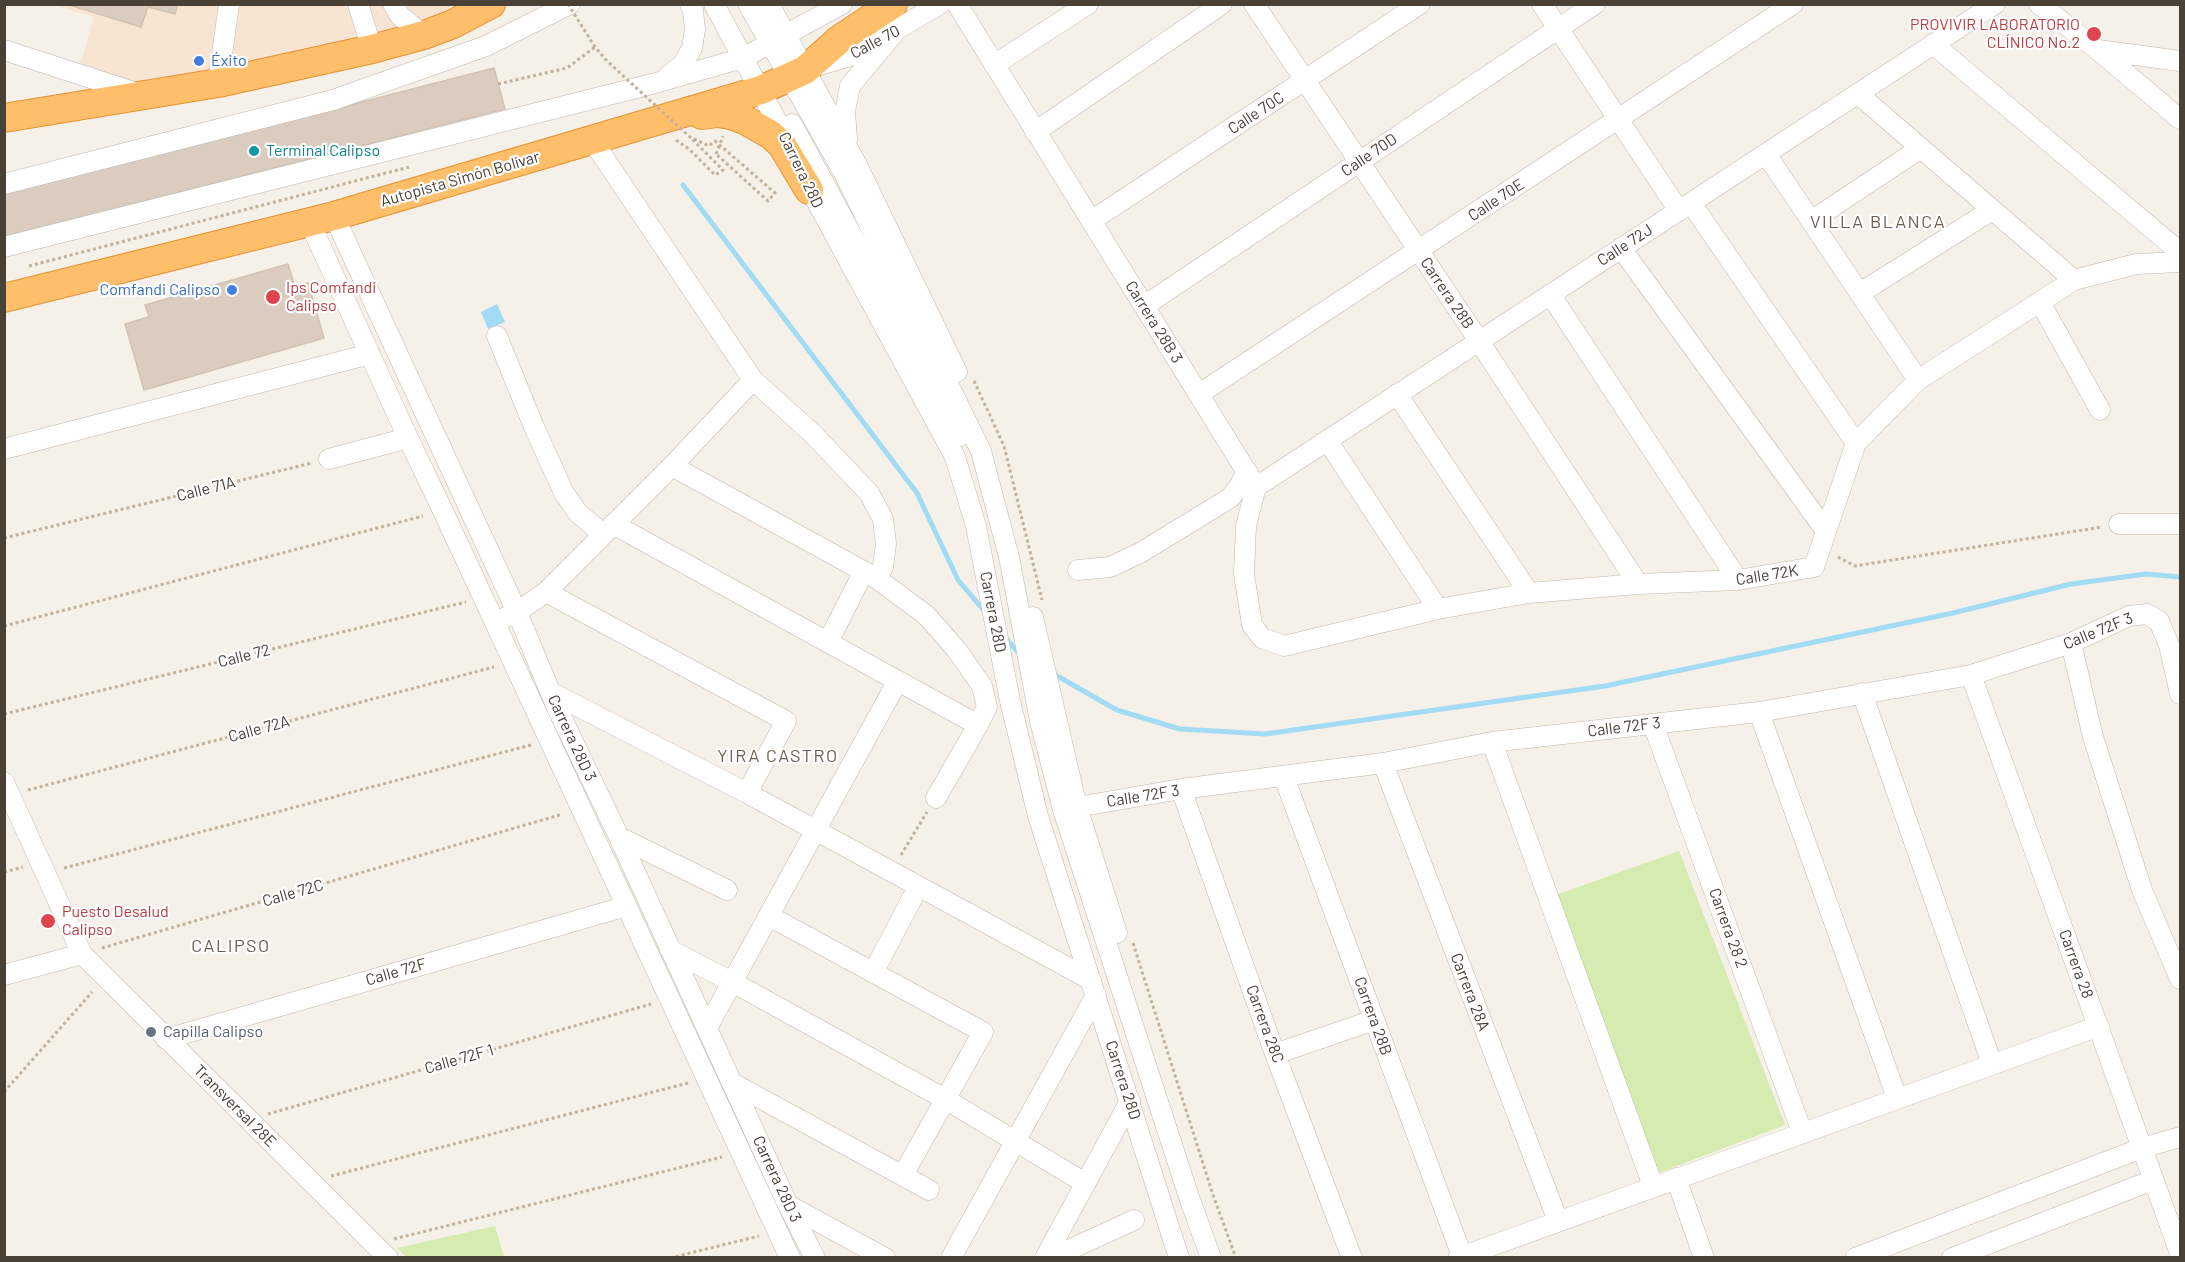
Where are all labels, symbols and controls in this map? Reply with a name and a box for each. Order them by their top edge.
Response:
place label: PROVIVIR LABORATORIO CLÍNICO No.2 [1910,15,2080,53]
street label: Calle 70 [847,21,903,63]
marker: PROVIVIR LABORATORIO CLÍNICO No.2 [2085,25,2103,43]
place label: Éxito [211,51,247,71]
marker: Éxito [192,54,206,68]
street label: Calle 70C [1224,88,1288,138]
street label: Carrera 28D [774,129,828,211]
street label: Calle 70D [1337,129,1401,181]
place label: Terminal Calipso [266,141,380,161]
marker: Terminal Calipso [247,144,261,158]
street label: Autopista Simón Bolívar [378,147,542,211]
street label: Calle 70E [1464,175,1528,225]
district label: VILLA BLANCA [1810,211,1946,233]
street label: Calle 72J [1594,220,1656,270]
street label: Carrera 28B [1416,254,1478,332]
street label: Carrera 28B 3 [1121,277,1187,367]
place label: Ips Comfandi Calipso [286,278,376,316]
place label: Comfandi Calipso [99,280,220,300]
marker: Comfandi Calipso [225,283,239,297]
marker: Ips Comfandi Calipso [264,288,282,306]
street label: Calle 71A [175,472,237,506]
street label: Calle 72K [1734,561,1800,589]
street label: Carrera 28D [976,570,1010,654]
street label: Calle 72F 3 [2060,608,2136,654]
street label: Calle 72 [216,640,272,672]
street label: Carrera 28D 3 [544,692,600,784]
street label: Calle 72A [226,712,292,746]
street label: Calle 72F 3 [1586,713,1662,741]
district label: YIRA CASTRO [717,745,839,767]
street label: Calle 72F 3 [1105,781,1181,811]
street label: Calle 72C [260,875,326,911]
street label: Carrera 28 2 [1705,885,1751,971]
place label: Puesto Desalud Calipso [62,902,169,940]
marker: Puesto Desalud Calipso [39,912,57,930]
street label: Carrera 28 [2055,927,2097,1001]
district label: CALIPSO [191,935,271,957]
street label: Carrera 28A [1446,950,1494,1034]
street label: Calle 72F [364,954,428,990]
street label: Carrera 28B [1350,974,1396,1058]
street label: Carrera 28C [1242,982,1288,1066]
place label: Capilla Calipso [163,1022,263,1042]
marker: Capilla Calipso [144,1025,158,1039]
street label: Carrera 28D [1101,1038,1145,1122]
street label: Calle 72F 1 [422,1040,496,1078]
street label: Transversal 28E [190,1061,280,1151]
street label: Carrera 28D 3 [749,1133,805,1225]

